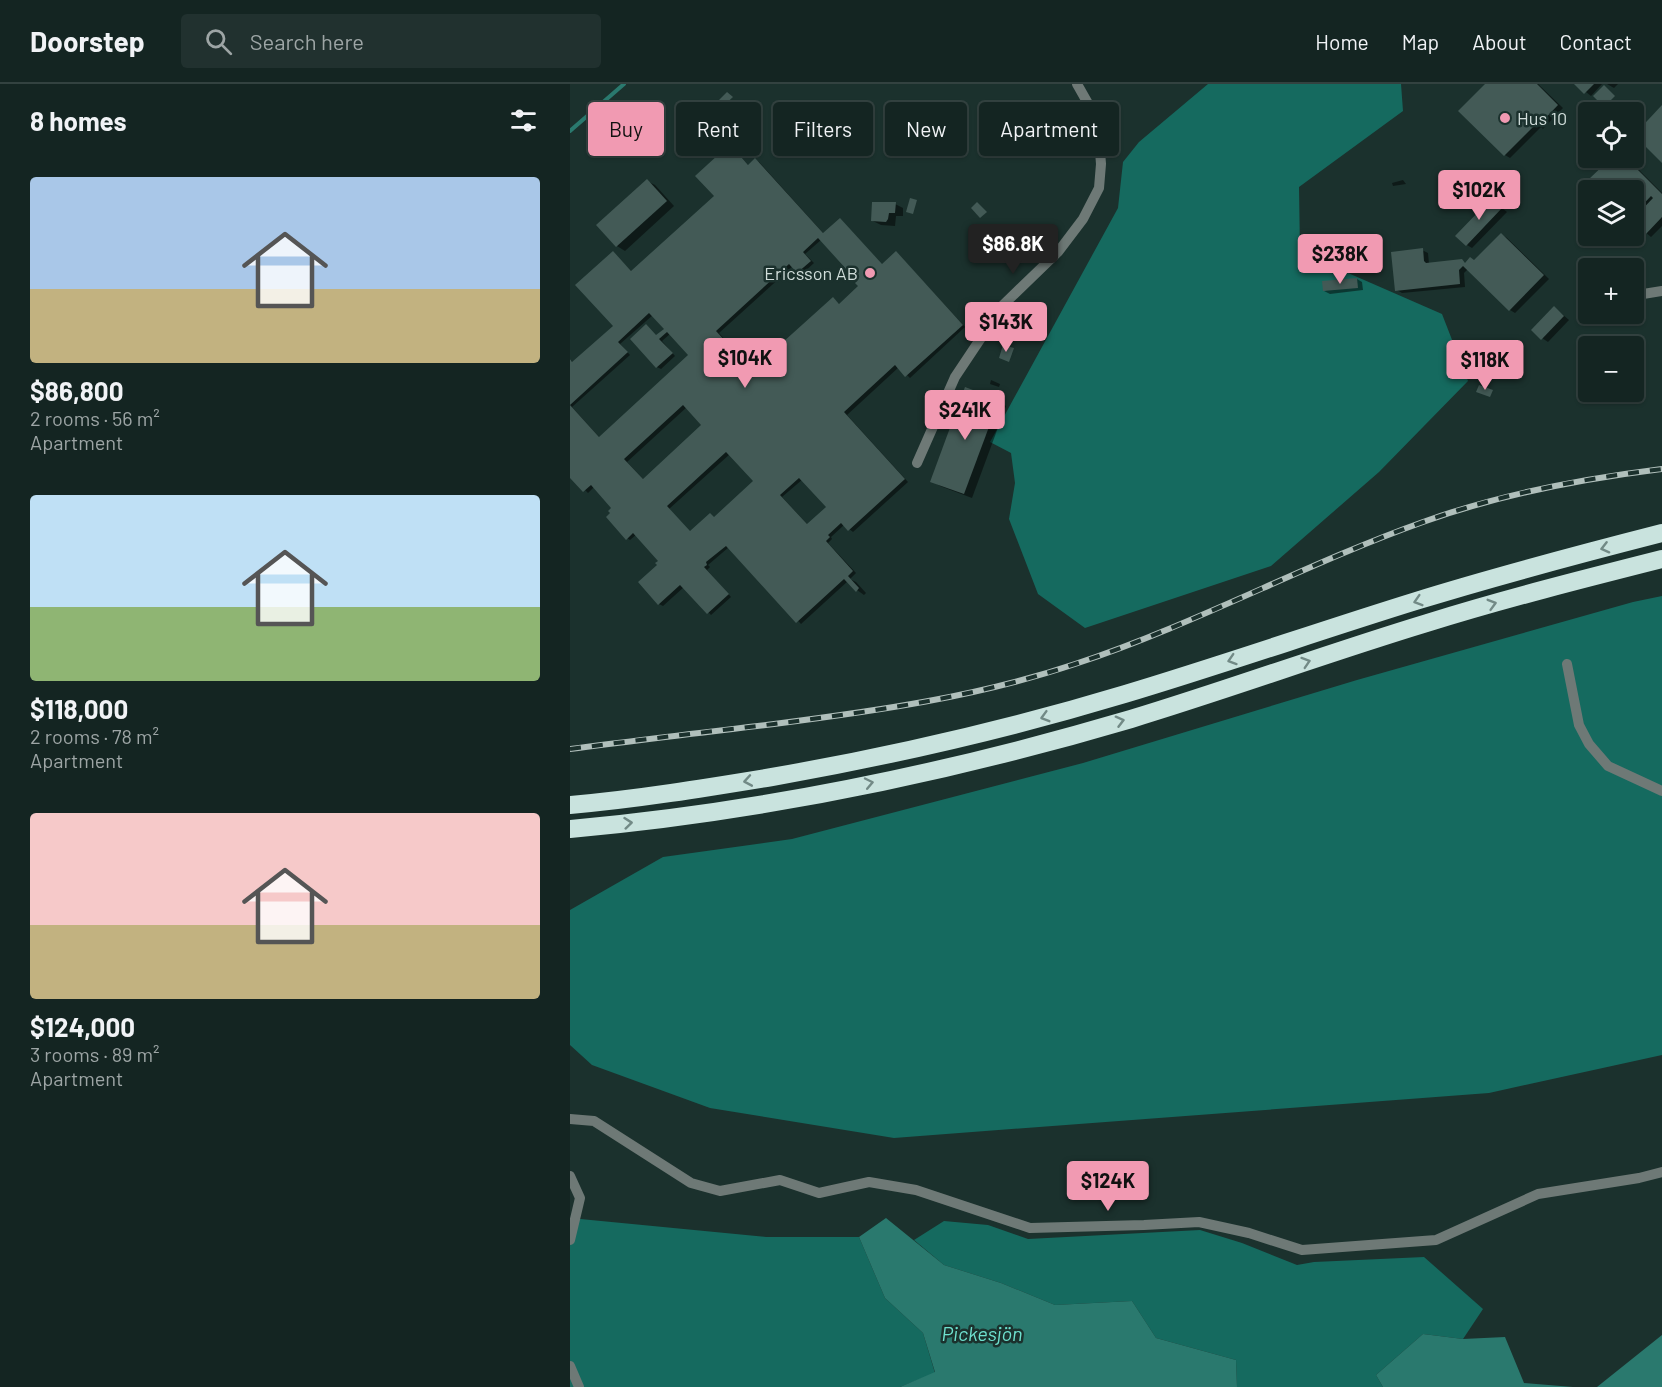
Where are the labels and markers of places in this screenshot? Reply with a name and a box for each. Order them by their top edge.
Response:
place label: Hus 10 [1517,107,1567,129]
marker: Hus 10 [1498,111,1512,125]
pin: $102K [1437,170,1521,221]
pin: $86.8K [964,224,1062,275]
pin: $238K [1298,234,1382,285]
place label: Ericsson AB [764,262,858,284]
marker: Ericsson AB [863,266,877,280]
pin: $143K [964,302,1048,353]
pin: $104K [703,338,787,389]
pin: $118K [1443,340,1527,391]
pin: $241K [923,390,1007,441]
pin: $124K [1066,1161,1150,1212]

